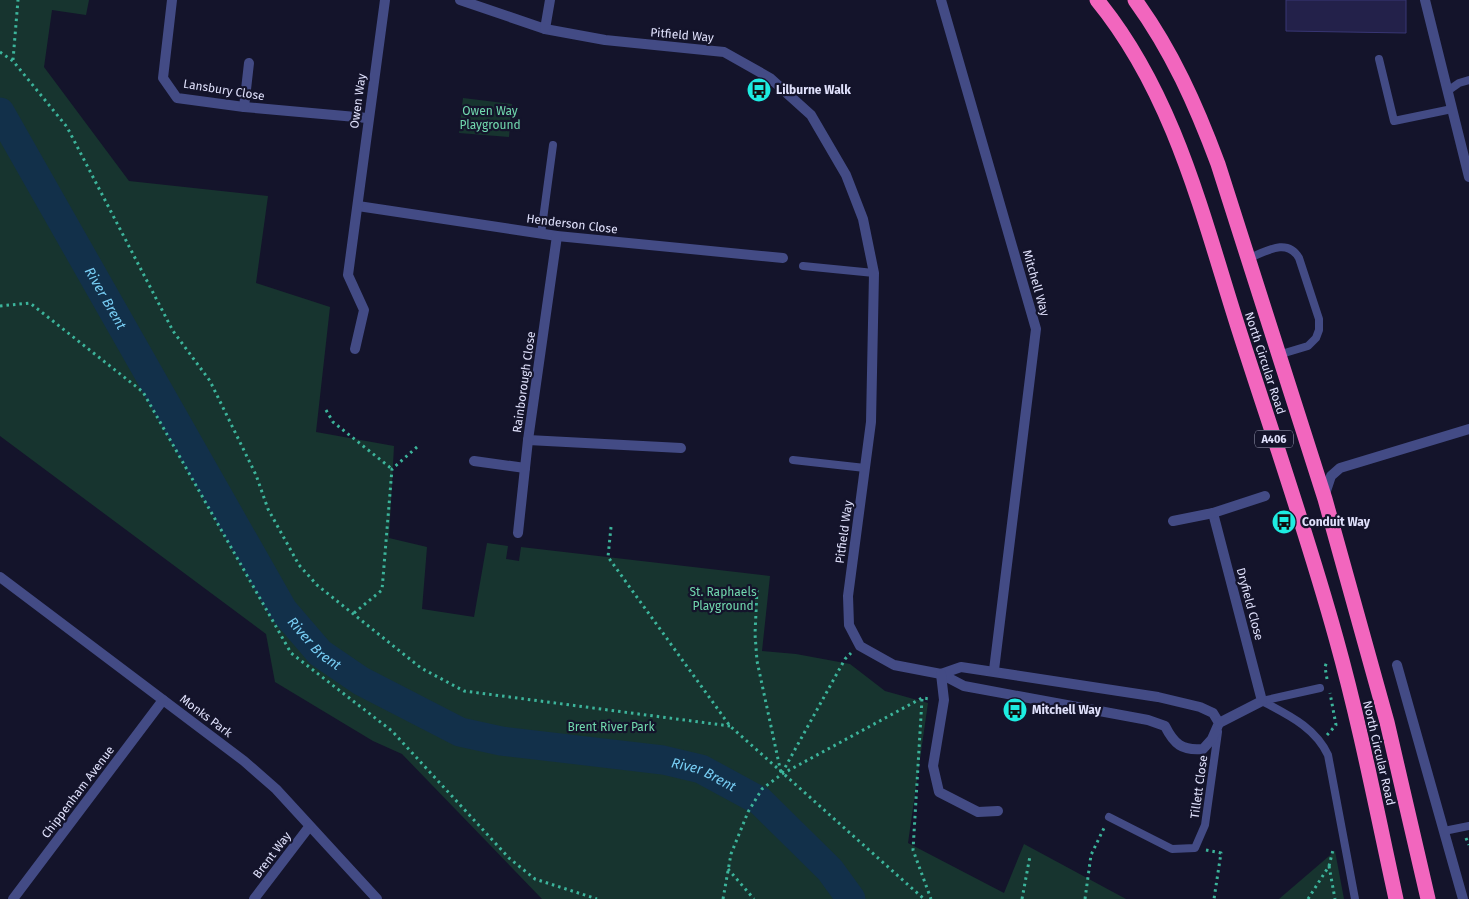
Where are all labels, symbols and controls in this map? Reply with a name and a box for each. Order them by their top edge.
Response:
street label: Pitfield Way [650,25,714,45]
street label: Owen Way [347,72,369,129]
street label: Lansbury Close [182,77,266,103]
bus stop icon: Lilburne Walk [746,77,772,103]
place label: Lilburne Walk [776,83,851,97]
park label: Owen Way Playground [459,104,521,132]
street label: Henderson Close [526,211,618,237]
street label: Mitchell Way [1020,248,1052,318]
water label: River Brent [81,264,130,332]
street label: North Circular Road [1242,310,1288,416]
street label: Rainborough Close [510,330,538,434]
road number: A406 [1255,430,1293,448]
street label: Pitfield Way [833,499,855,565]
bus stop icon: Conduit Way [1271,509,1297,535]
place label: Conduit Way [1302,515,1371,529]
street label: Dryfield Close [1234,566,1266,642]
park label: St. Raphaels Playground [690,585,757,613]
water label: River Brent [284,613,345,674]
street label: Monks Park [177,692,236,741]
bus stop icon: Mitchell Way [1002,697,1028,723]
street label: North Circular Road [1360,699,1398,807]
place label: Mitchell Way [1032,703,1102,717]
park label: Brent River Park [567,720,655,734]
street label: Chippenham Avenue [39,743,117,841]
water label: River Brent [670,754,739,795]
street label: Tillett Close [1188,754,1210,820]
street label: Brent Way [250,829,294,881]

